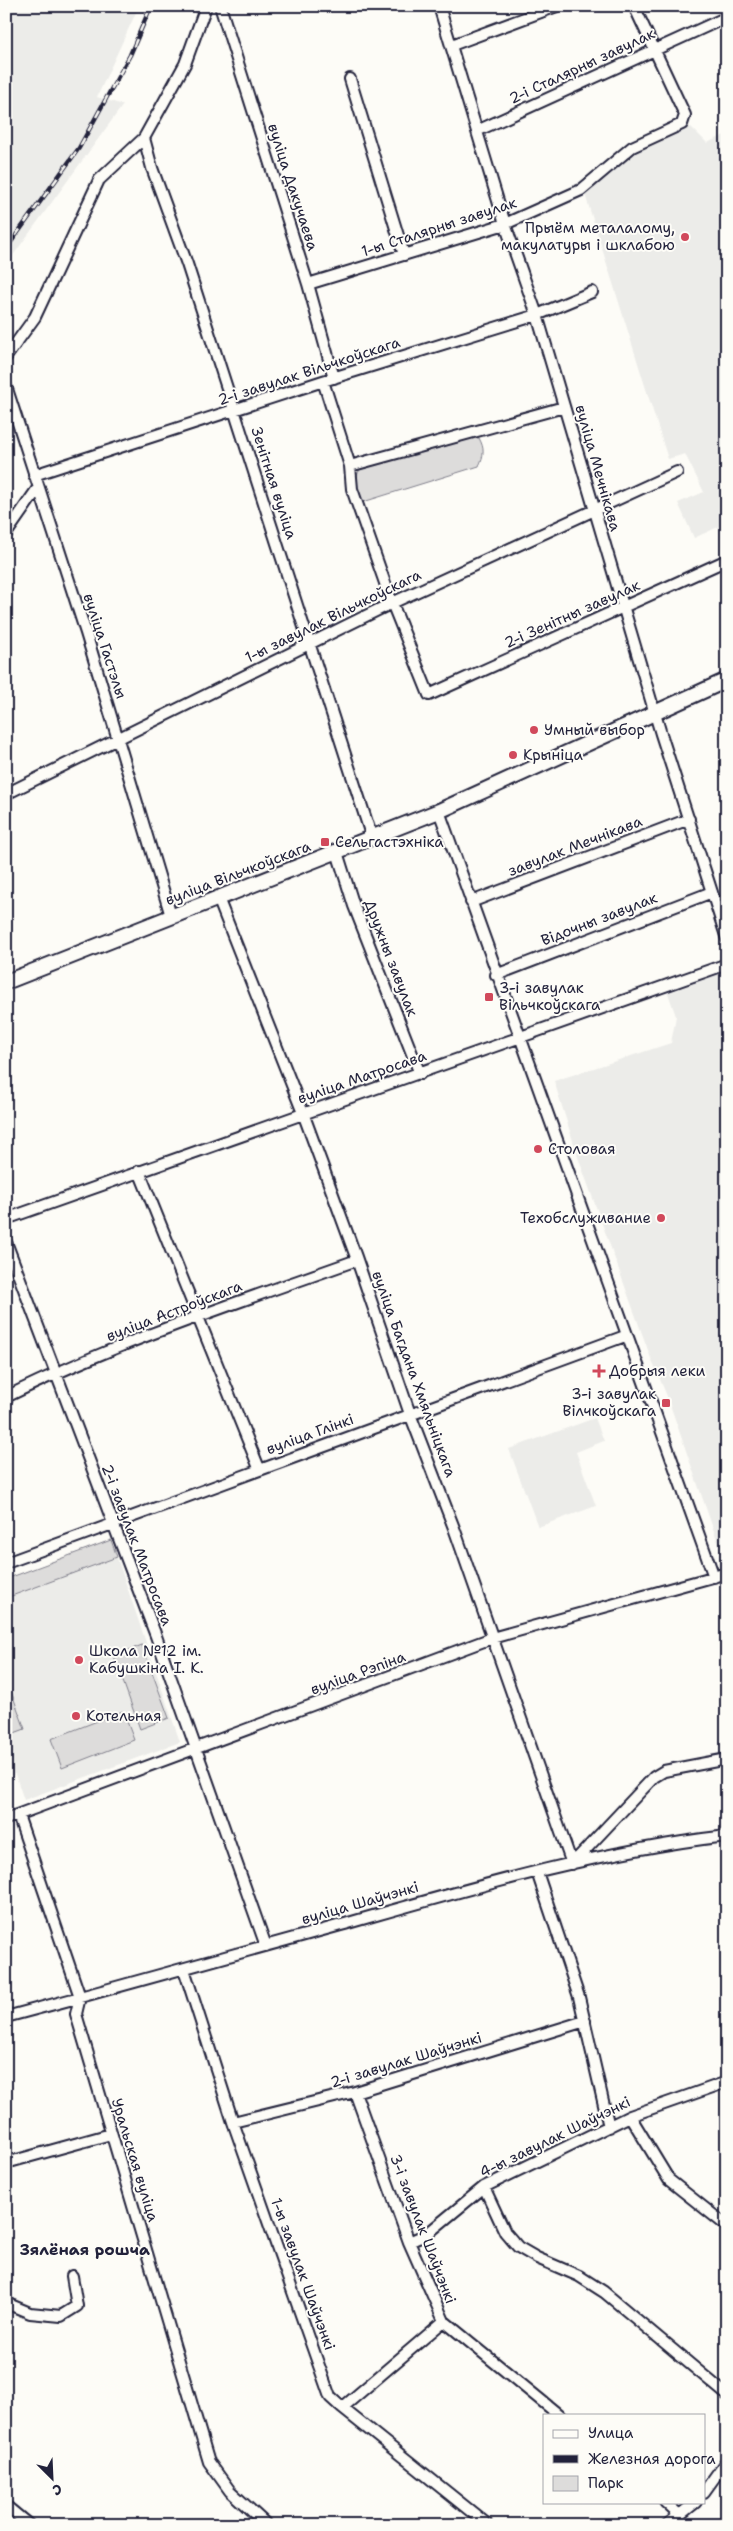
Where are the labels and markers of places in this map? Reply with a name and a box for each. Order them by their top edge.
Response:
place label: Прыём металалому, макулатуры і шклабою [501,218,675,255]
marker: Прыём металалому, макулатуры і шклабою [679,231,691,243]
place label: Умный выбор [544,720,645,740]
marker: Умный выбор [528,724,540,736]
place label: Крыніца [523,745,584,765]
marker: Крыніца [507,749,519,761]
place label: Сельгастэхніка [335,832,444,852]
marker: Сельгастэхніка [319,836,331,848]
place label: 3-і завулак Вільчкоўскага [499,978,601,1015]
marker: 3-і завулак Вільчкоўскага [483,991,495,1003]
place label: Столовая [548,1139,615,1159]
marker: Столовая [532,1143,544,1155]
place label: Техобслуживание [520,1208,651,1228]
marker: Техобслуживание [655,1212,667,1224]
place label: Добрыя леки [609,1361,705,1381]
marker: Добрыя леки [593,1365,605,1377]
place label: 3-і завулак Вілчкоўскага [563,1384,657,1421]
marker: 3-і завулак Вілчкоўскага [660,1397,672,1409]
place label: Школа №12 ім. Кабушкіна І. К. [89,1641,204,1678]
marker: Школа №12 ім. Кабушкіна І. К. [73,1654,85,1666]
place label: Котельная [86,1706,161,1726]
marker: Котельная [70,1710,82,1722]

